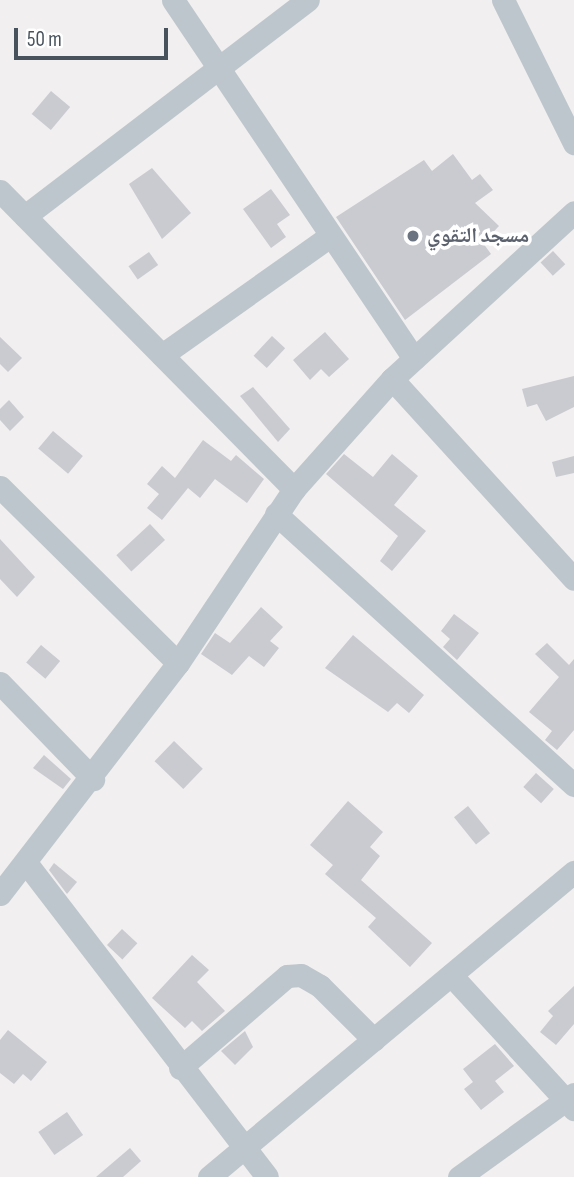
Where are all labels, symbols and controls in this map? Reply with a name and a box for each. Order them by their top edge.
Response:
scale bar [18,14,172,58]
text: 50 m [27,27,62,52]
place label: مسجد التقوي [427,223,529,249]
marker: مسجد التقوي [405,228,421,244]

